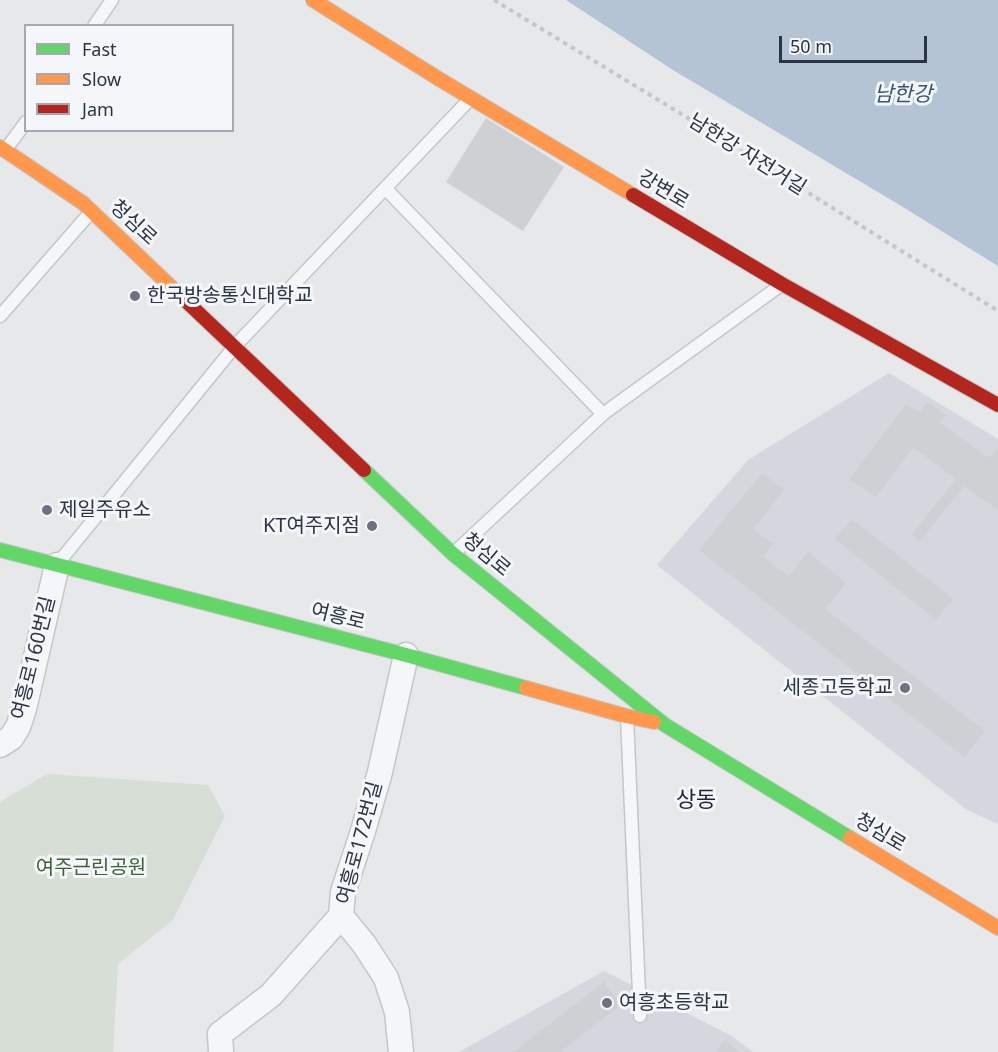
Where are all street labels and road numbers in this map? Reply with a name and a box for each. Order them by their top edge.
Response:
street label: 남한강 자전거길 [684,109,810,201]
street label: 강변로 [633,165,693,215]
street label: 청심로 [105,195,161,251]
street label: 청심로 [457,528,515,582]
street label: 여흥로160번길 [7,594,61,722]
street label: 여흥로 [308,599,368,635]
street label: 여흥로172번길 [332,779,388,907]
street label: 청심로 [850,808,910,858]

